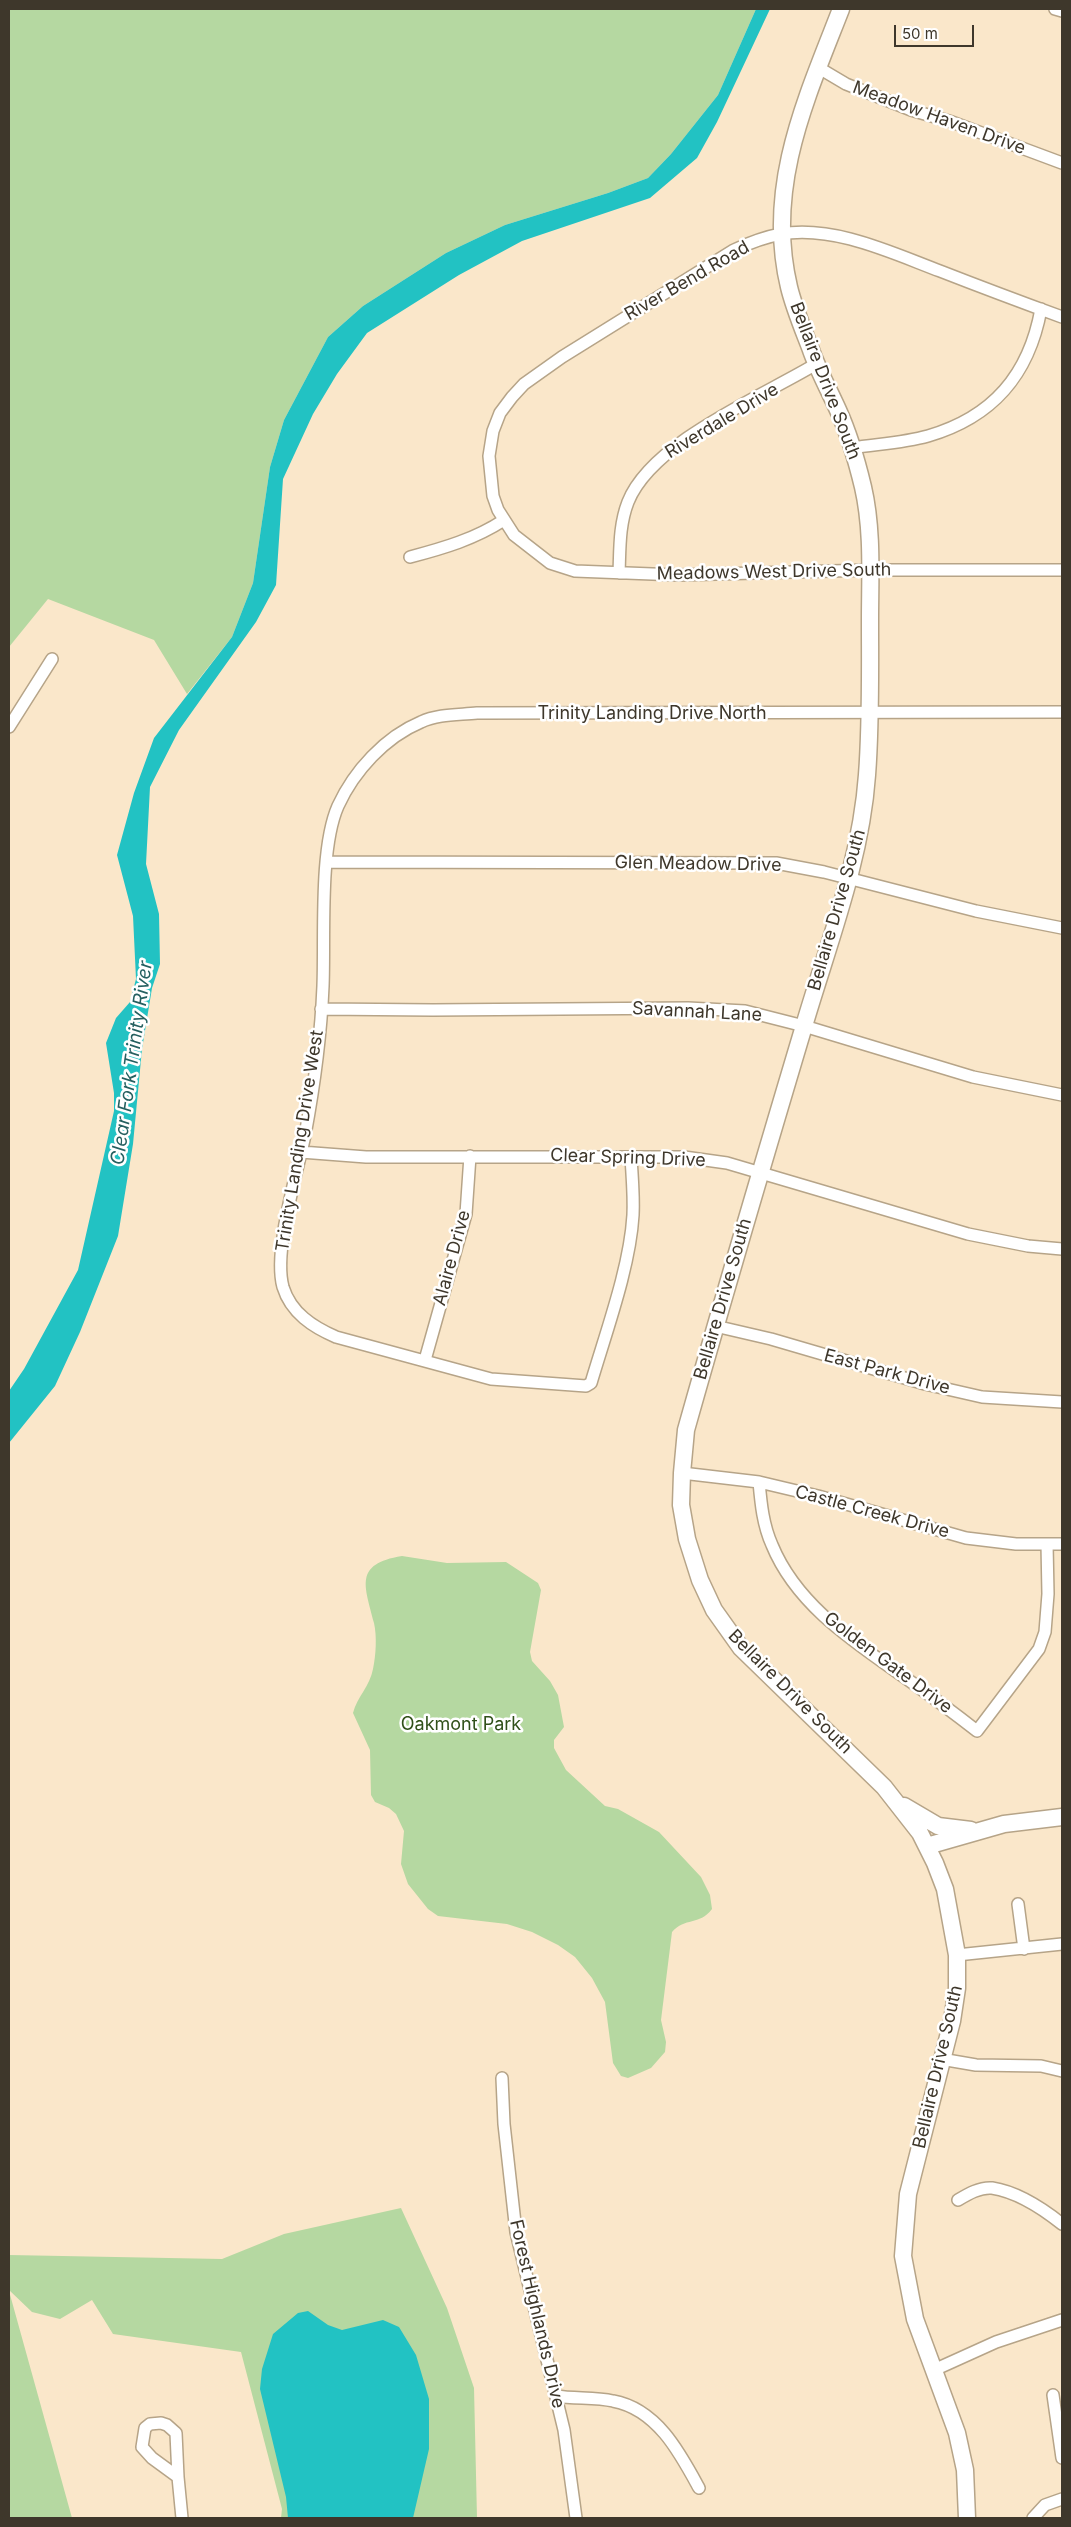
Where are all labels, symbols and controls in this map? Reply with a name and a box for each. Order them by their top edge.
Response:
scale bar [896,15,976,47]
text: 50 m [902,24,938,43]
street label: Meadow Haven Drive [850,77,1028,159]
street label: River Bend Road [621,237,753,325]
street label: Bellaire Drive South [785,299,865,463]
street label: Riverdale Drive [661,379,783,463]
street label: Meadows West Drive South [656,559,892,585]
street label: Trinity Landing Drive North [537,703,767,725]
street label: Bellaire Drive South [804,827,870,993]
street label: Glen Meadow Drive [614,852,782,876]
water label: Clear Fork Trinity River [106,960,158,1166]
street label: Savannah Lane [632,998,762,1026]
street label: Trinity Landing Drive West [272,1029,328,1253]
street label: Clear Spring Drive [550,1144,706,1172]
street label: Alaire Drive [429,1208,475,1308]
street label: Bellaire Drive South [690,1216,756,1382]
street label: East Park Drive [822,1345,952,1399]
street label: Castle Creek Drive [793,1481,951,1543]
street label: Golden Gate Drive [819,1608,957,1718]
street label: Bellaire Drive South [723,1625,857,1759]
park label: Oakmont Park [401,1714,521,1736]
street label: Bellaire Drive South [909,1983,967,2151]
street label: Forest Highlands Drive [505,2218,569,2410]

